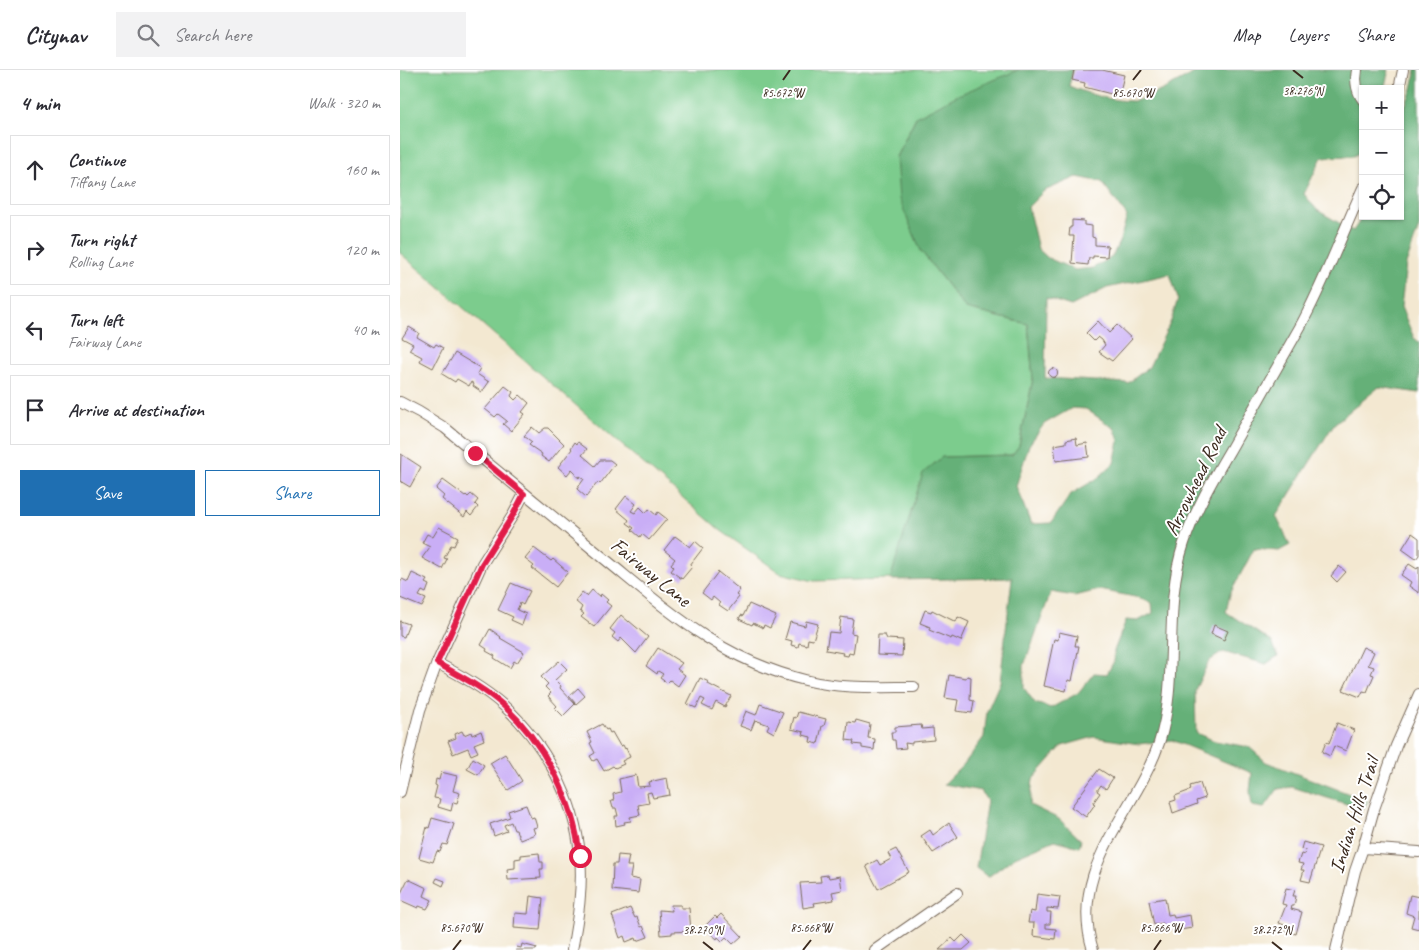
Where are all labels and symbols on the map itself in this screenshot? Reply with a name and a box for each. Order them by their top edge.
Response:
text: 38.276°N [1283,83,1325,99]
text: 85.672°W [762,85,806,101]
text: 85.670°W [1112,85,1156,101]
street label: Arrowhead Road [1158,420,1234,539]
route end [464,442,487,465]
street label: Fairway Lane [606,532,697,613]
street label: Indian Hills Trail [1323,750,1386,876]
route start [569,845,592,868]
text: 85.670°W [440,920,484,936]
text: 85.668°W [790,920,834,936]
text: 85.666°W [1140,920,1184,936]
text: 38.270°N [683,922,725,938]
text: 38.272°N [1252,922,1294,938]

